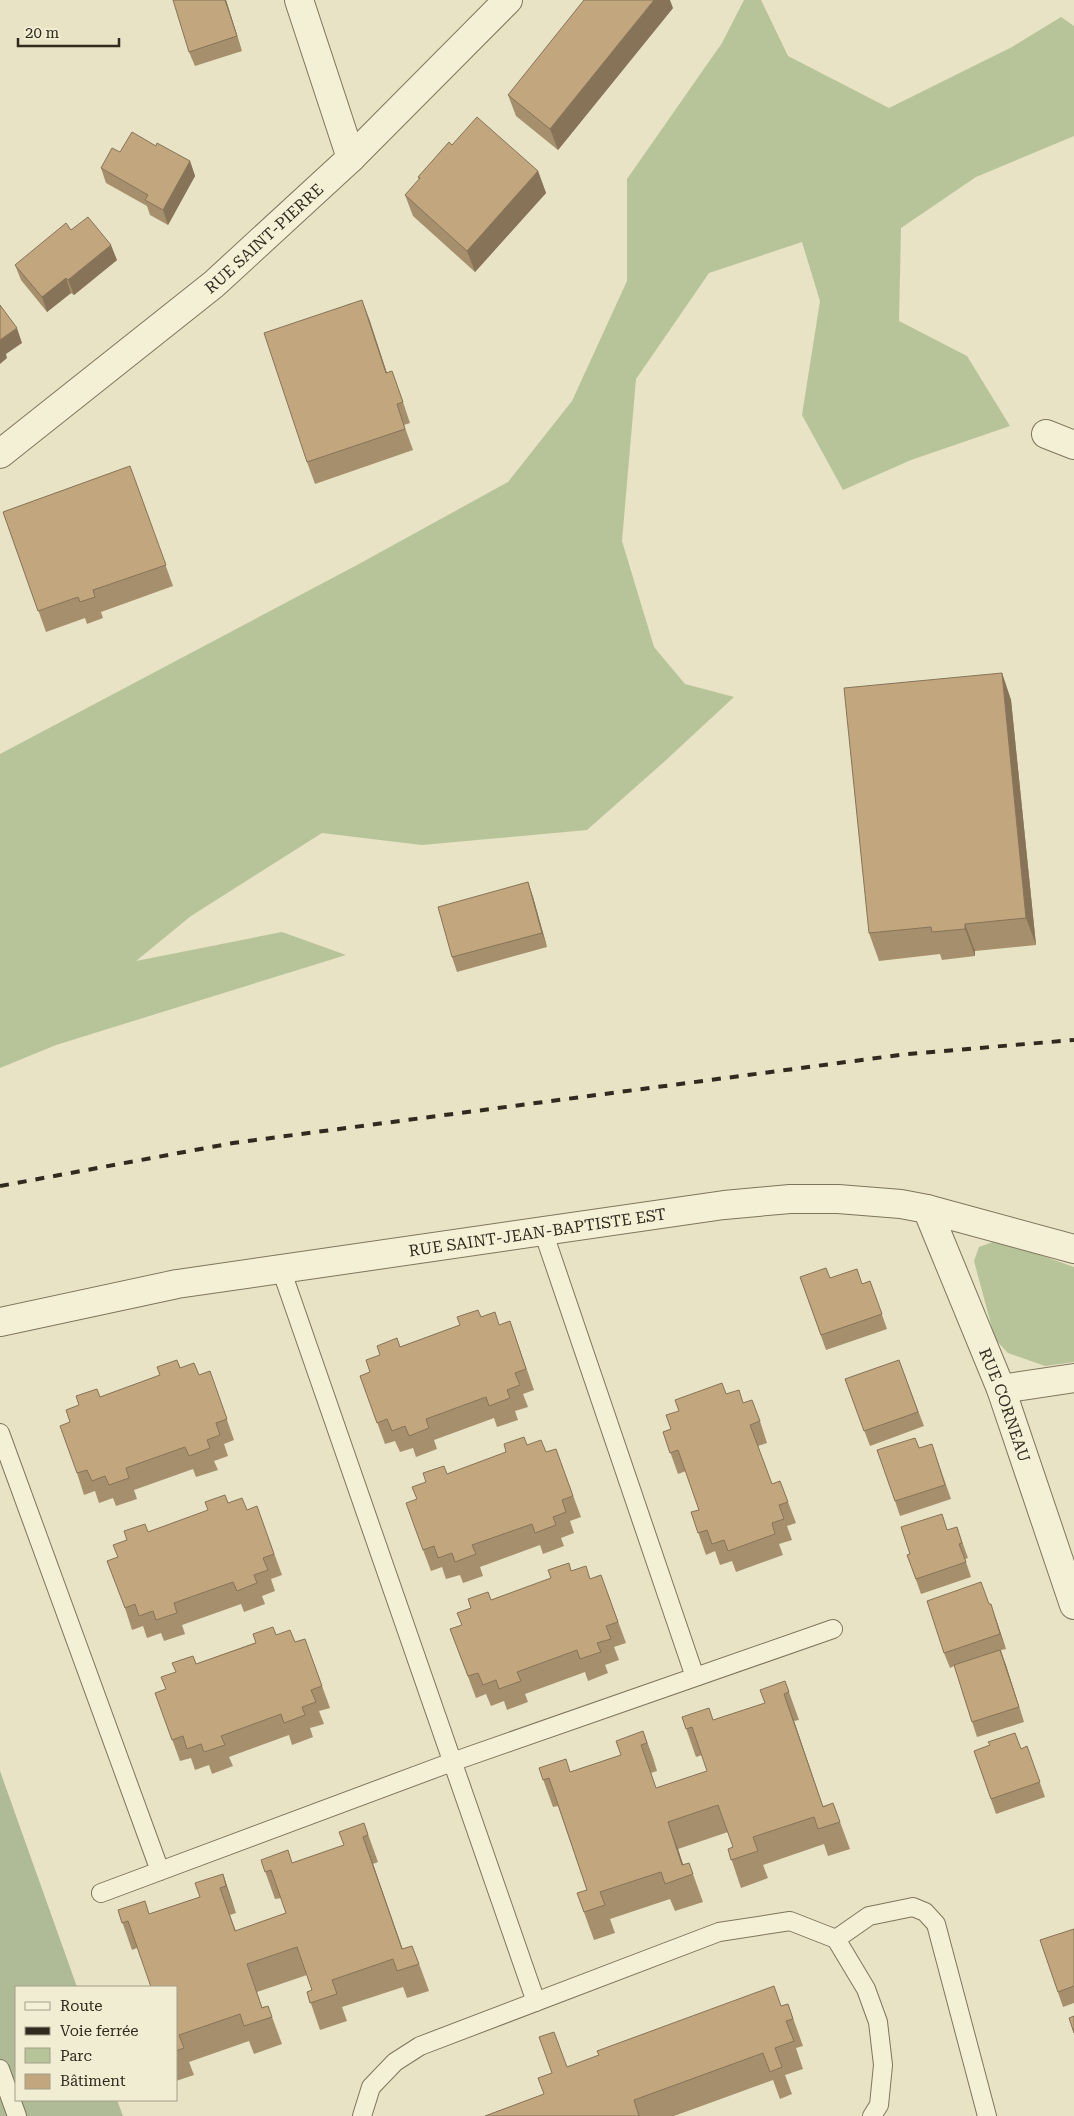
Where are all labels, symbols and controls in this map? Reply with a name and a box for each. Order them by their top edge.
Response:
scale bar [18,15,119,47]
text: 20 m [25,24,60,42]
street label: RUE SAINT-PIERRE [201,179,327,297]
street label: RUE SAINT-JEAN-BAPTISTE EST [407,1204,667,1260]
street label: RUE CORNEAU [976,1345,1034,1464]
legend [15,1986,178,2101]
text: Route [60,1997,102,2015]
text: Voie ferrée [60,2022,138,2040]
text: Parc [60,2047,92,2065]
text: Bâtiment [60,2072,126,2090]

